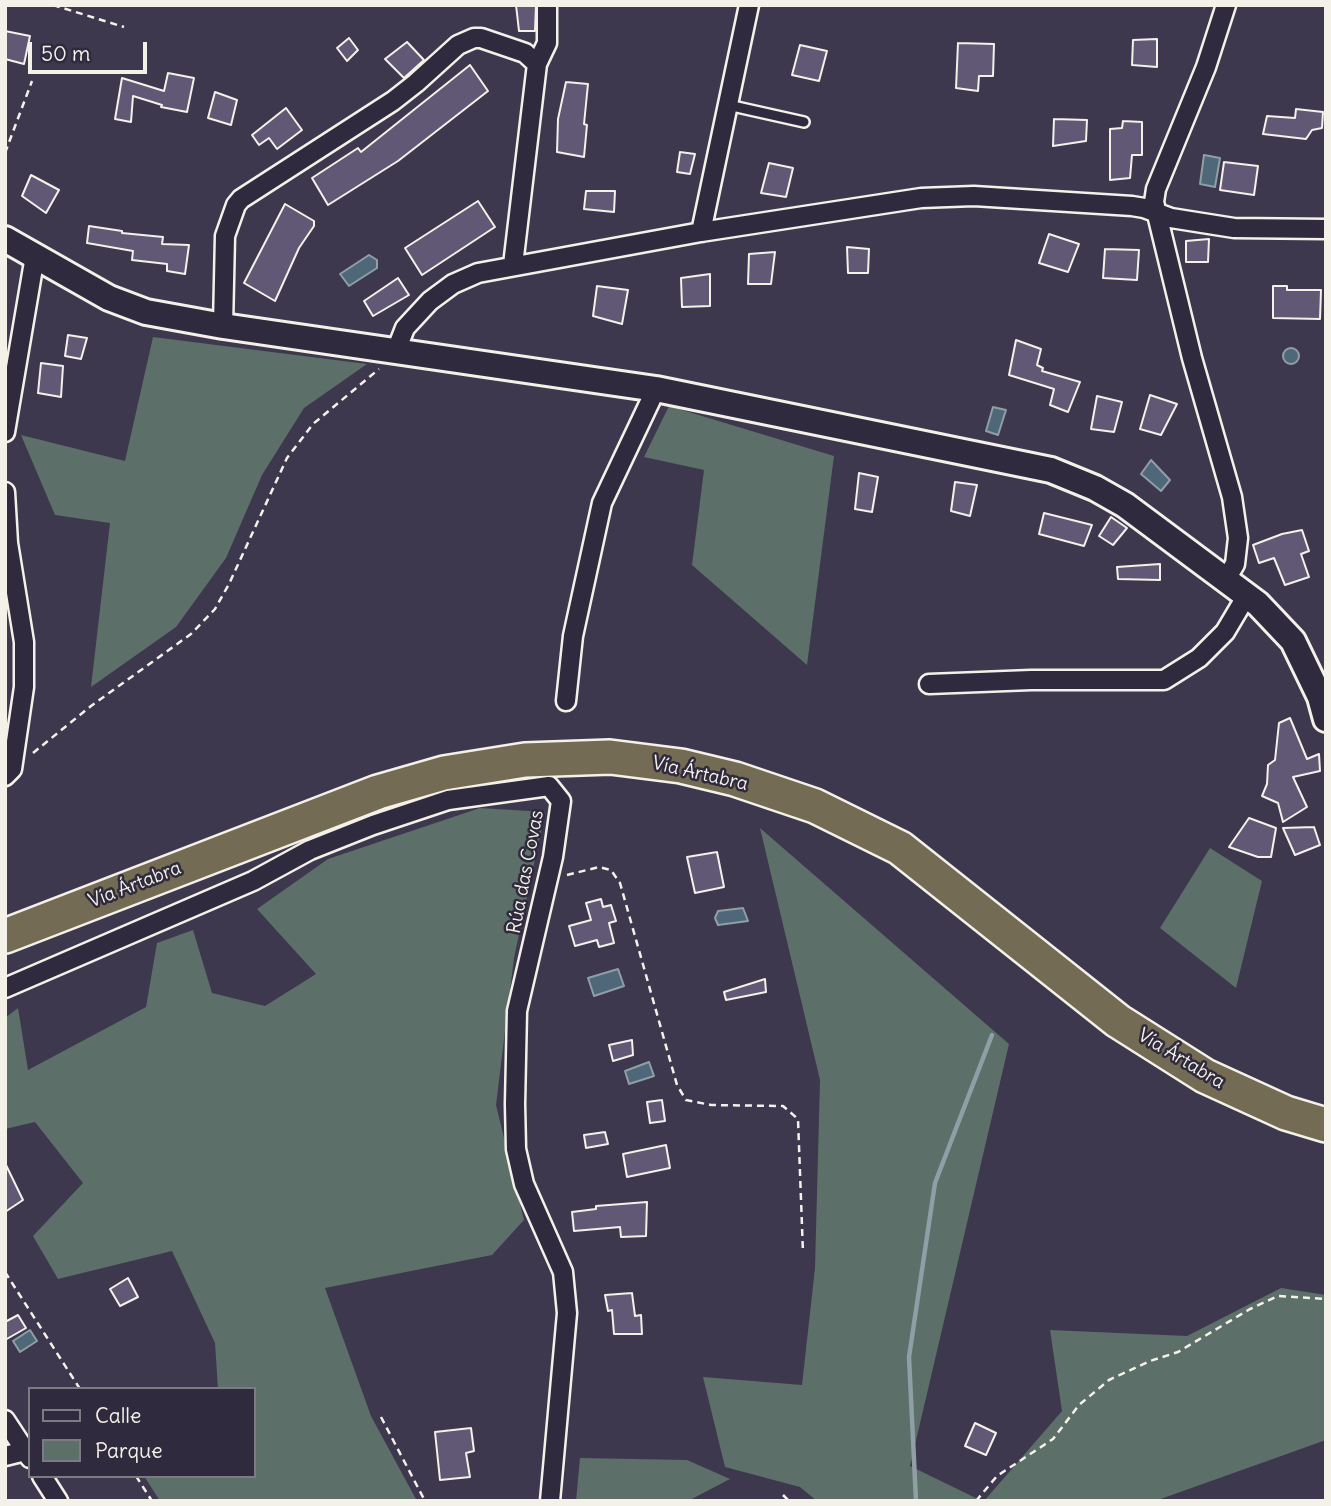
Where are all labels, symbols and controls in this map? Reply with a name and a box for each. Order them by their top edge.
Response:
scale bar [32,28,150,72]
text: 50 m [41,40,90,67]
street label: Vía Ártabra [650,752,750,796]
street label: Rúa das Covas [503,808,549,936]
street label: Vía Ártabra [85,857,185,913]
street label: Vía Ártabra [1133,1024,1229,1094]
legend [28,1387,256,1478]
text: Calle [95,1402,141,1429]
text: Parque [95,1437,163,1464]

